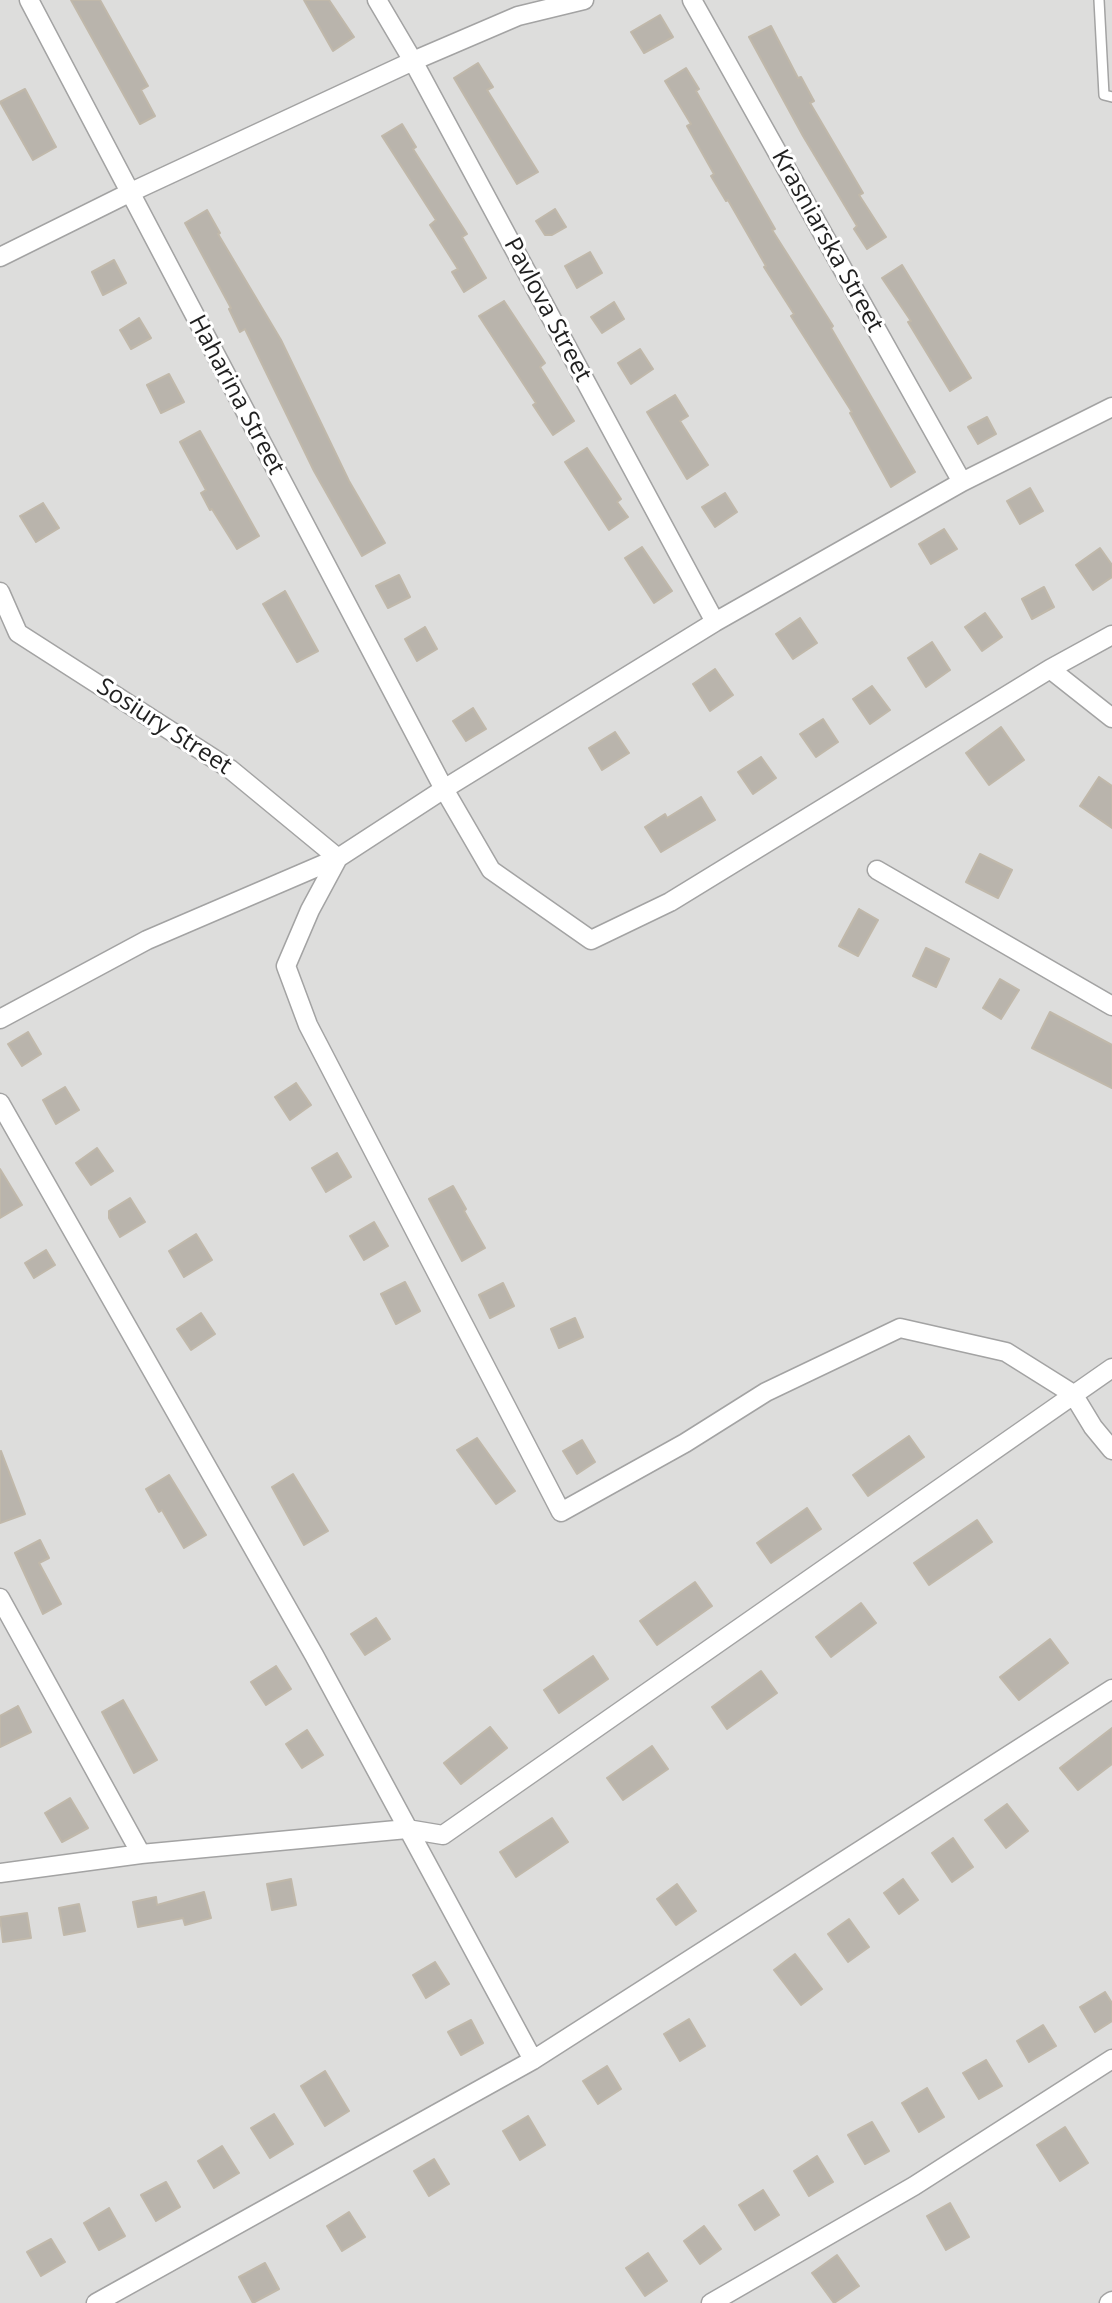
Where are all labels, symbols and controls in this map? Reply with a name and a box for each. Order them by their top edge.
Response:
street label: Krasniarska Street [765,145,889,337]
street label: Pavlova Street [497,233,597,387]
street label: Haharina Street [182,310,290,480]
street label: Sosiury Street [91,673,237,781]

